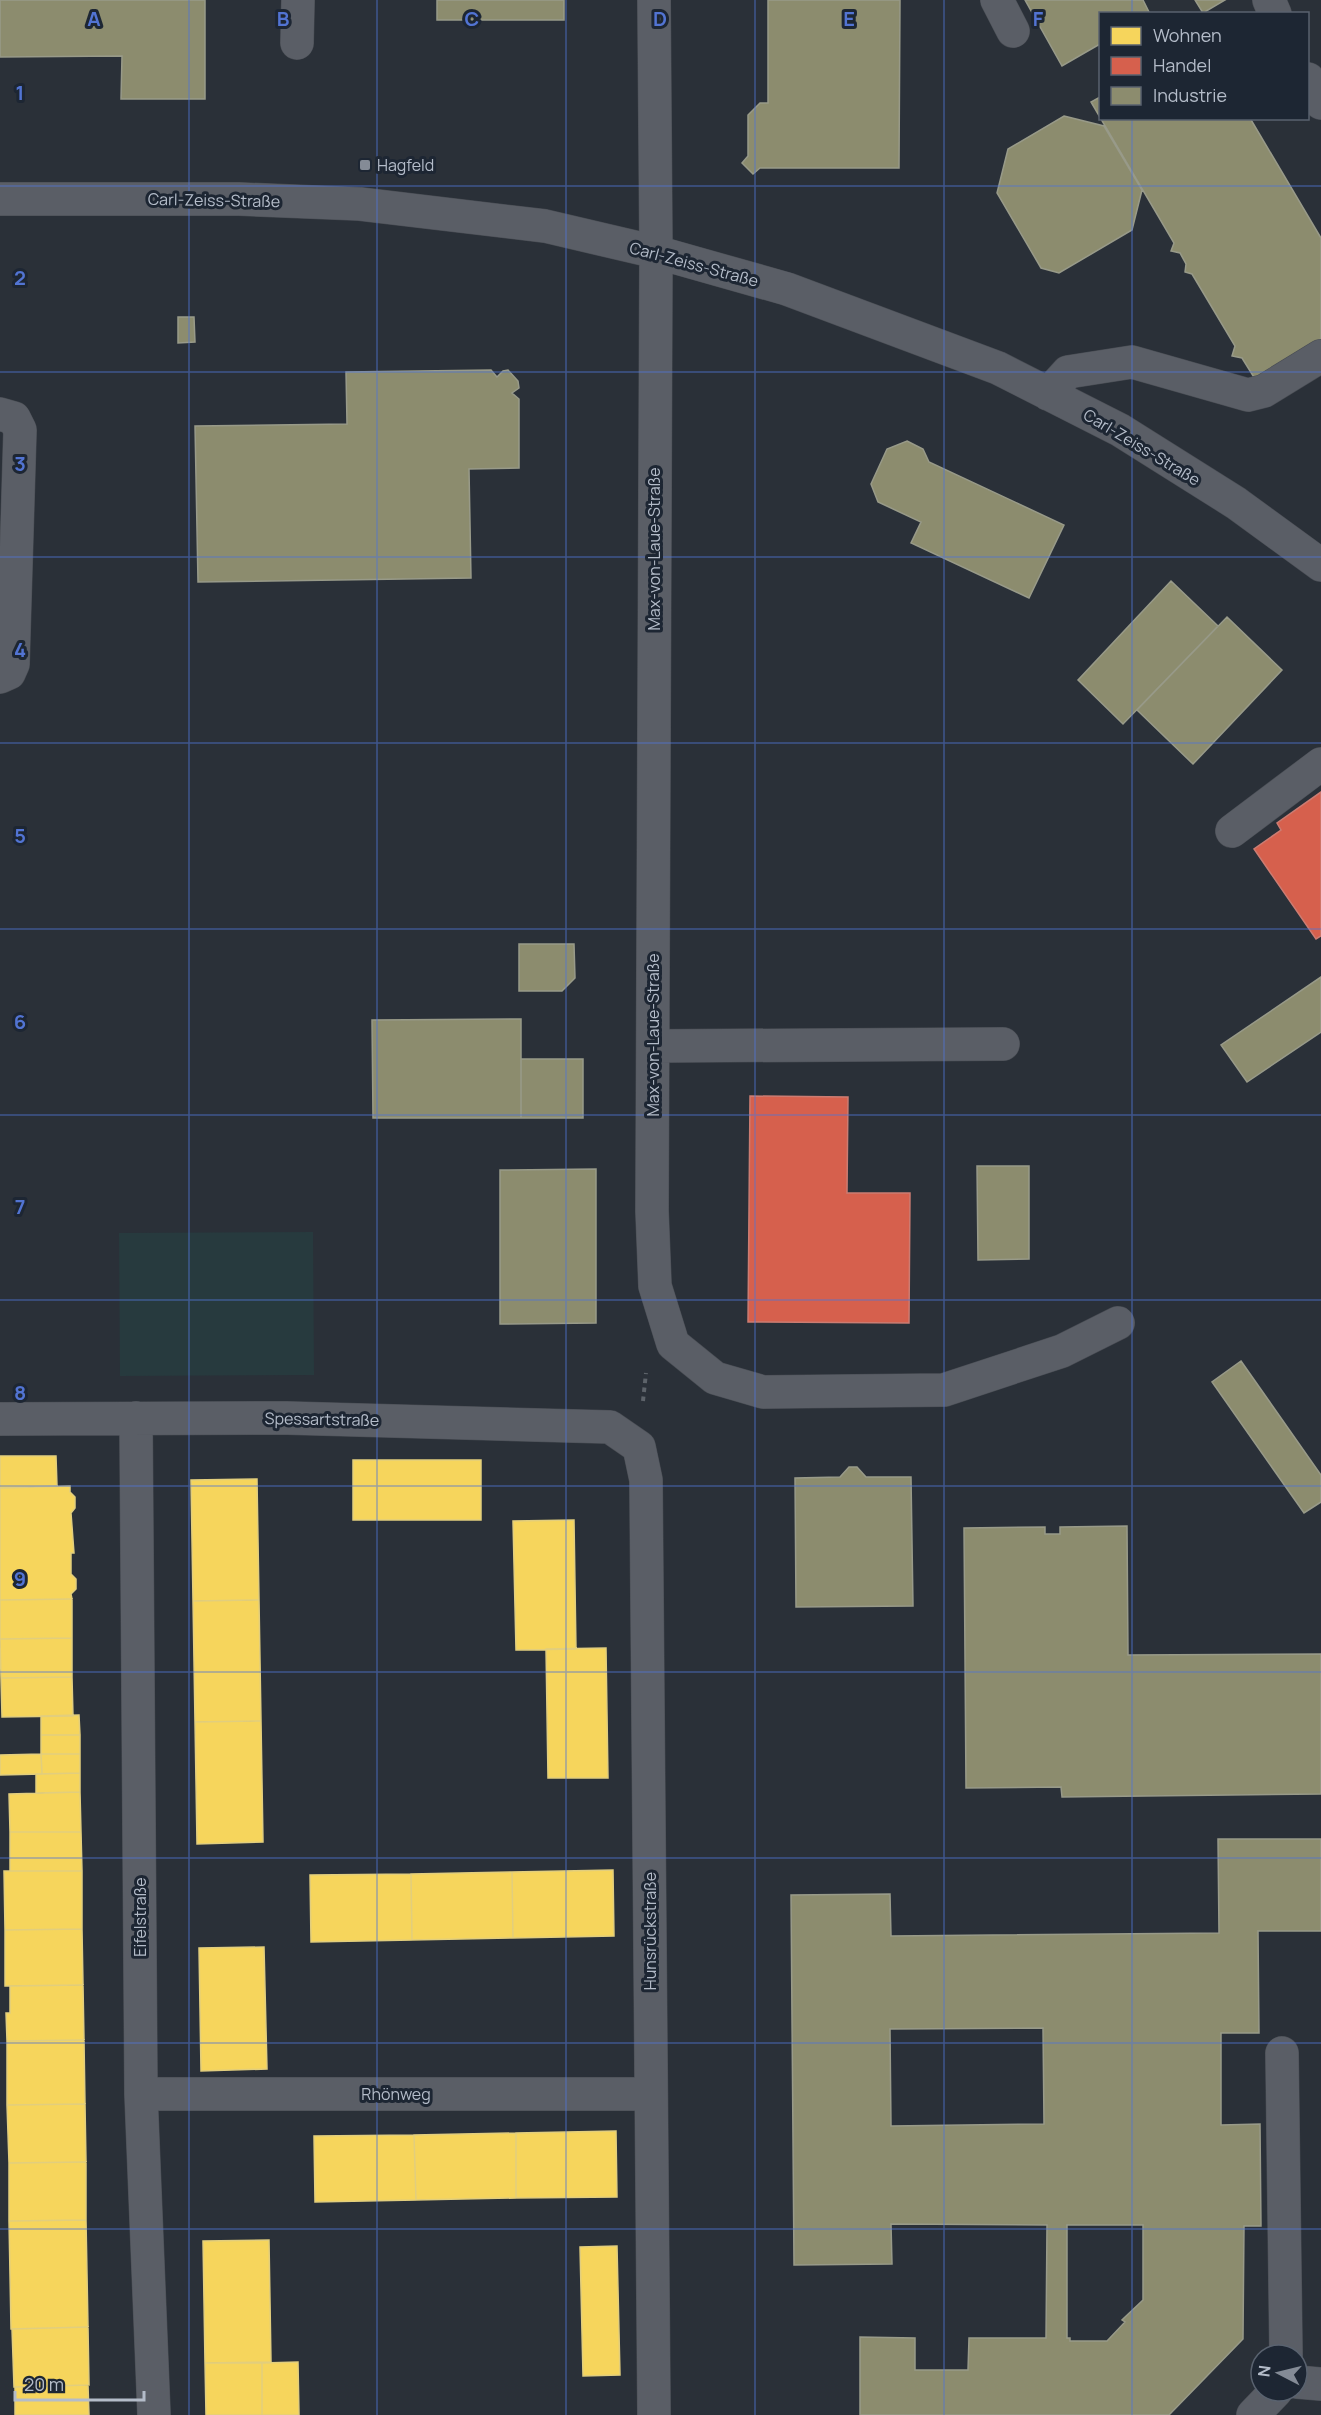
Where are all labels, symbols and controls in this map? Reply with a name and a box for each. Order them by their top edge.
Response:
text: A [87,5,101,32]
text: B [277,5,290,32]
text: C [465,5,479,32]
text: D [653,5,667,32]
text: E [843,5,855,32]
text: F [1033,5,1044,32]
legend [1099,12,1309,120]
text: Wohnen [1153,23,1222,47]
text: Handel [1153,53,1211,77]
text: 1 [16,79,24,106]
text: Industrie [1153,83,1227,107]
place label: Hagfeld [377,154,434,176]
marker: Hagfeld [358,158,372,172]
street label: Carl-Zeiss-Straße [148,188,280,212]
street label: Carl-Zeiss-Straße [627,236,761,292]
text: 2 [14,264,26,291]
street label: Carl-Zeiss-Straße [1080,403,1204,491]
text: 3 [14,450,26,477]
street label: Max-von-Laue-Straße [643,467,665,631]
text: 4 [14,636,26,663]
text: 5 [14,822,26,849]
street label: Max-von-Laue-Straße [642,953,664,1117]
text: 6 [14,1008,26,1035]
text: 7 [15,1193,25,1220]
text: 8 [14,1379,26,1406]
street label: Spessartstraße [265,1407,379,1431]
text: 9 [14,1565,26,1592]
street label: Hunsrückstraße [639,1872,661,1990]
street label: Eifelstraße [129,1877,151,1957]
street label: Rhönweg [361,2083,431,2105]
north arrow [1249,2343,1309,2403]
scale bar [15,2364,144,2402]
text: N [1252,2364,1276,2378]
text: 20 m [24,2372,64,2396]

